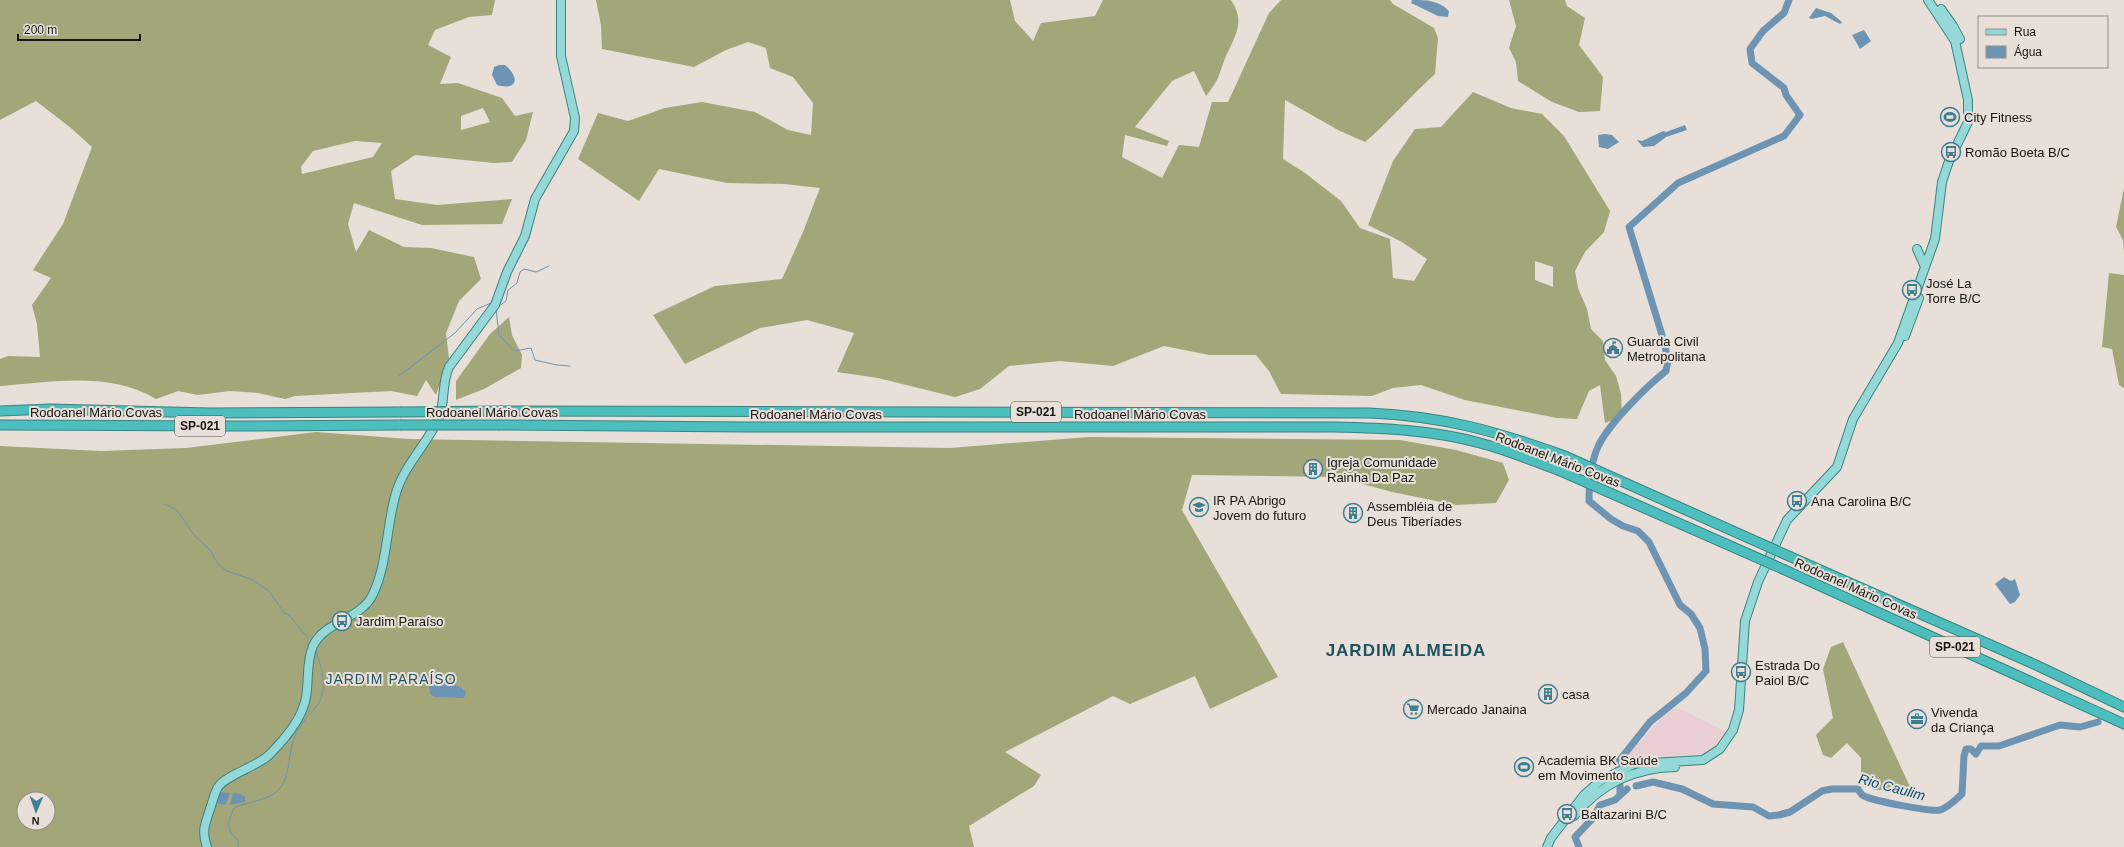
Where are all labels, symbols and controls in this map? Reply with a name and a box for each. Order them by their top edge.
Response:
scale bar [18,16,140,42]
legend [1978,16,2108,68]
text: 200 m [24,23,57,37]
text: Rua [2014,25,2036,39]
text: Água [2014,44,2042,59]
sports icon: City Fitness [1939,106,1961,128]
place label: City Fitness [1964,110,2032,125]
bus stop icon: Romão Boeta B/C [1940,141,1962,163]
place label: Romão Boeta B/C [1965,145,2070,160]
place label: José La Torre B/C [1926,276,1981,306]
bus stop icon: José La Torre B/C [1901,279,1923,301]
place label: Guarda Civil Metropolitana [1627,334,1707,364]
public building icon: Guarda Civil Metropolitana [1602,337,1624,359]
road number: SP-021 [1011,402,1061,422]
street label: Rodoanel Mário Covas [30,405,163,420]
street label: Rodoanel Mário Covas [426,405,559,420]
street label: Rodoanel Mário Covas [750,407,883,422]
street label: Rodoanel Mário Covas [1074,407,1207,422]
road number: SP-021 [175,416,225,436]
street label: Rodoanel Mário Covas [1493,429,1623,490]
place label: Igreja Comunidade Rainha Da Paz [1327,455,1437,485]
building icon: Igreja Comunidade Rainha Da Paz [1302,458,1324,480]
bus stop icon: Ana Carolina B/C [1786,490,1808,512]
place label: IR PA Abrigo Jovem do futuro [1213,493,1306,523]
place label: Ana Carolina B/C [1811,494,1911,509]
school or university icon: IR PA Abrigo Jovem do futuro [1188,496,1210,518]
place label: Assembléia de Deus Tiberíades [1367,499,1462,529]
building icon: Assembléia de Deus Tiberíades [1342,502,1364,524]
street label: Rodoanel Mário Covas [1792,555,1920,622]
bus stop icon: Jardim Paraíso [331,610,353,632]
place label: Jardim Paraíso [356,614,443,629]
road number: SP-021 [1930,637,1980,657]
district label: JARDIM ALMEIDA [1326,641,1486,660]
place label: Estrada Do Paiol B/C [1755,658,1820,688]
bus stop icon: Estrada Do Paiol B/C [1730,661,1752,683]
district label: JARDIM PARAÍSO [325,671,457,687]
building icon: casa [1537,683,1559,705]
place label: casa [1562,687,1590,702]
supermarket icon: Mercado Janaina [1402,698,1424,720]
place label: Mercado Janaina [1427,702,1527,717]
place label: Vivenda da Criança [1931,705,1995,735]
office icon: Vivenda da Criança [1906,708,1928,730]
place label: Academia BK Saúde em Movimento [1538,753,1658,783]
sports icon: Academia BK Saúde em Movimento [1513,756,1535,778]
water label: Rio Caulim [1857,770,1927,804]
north arrow [16,791,56,831]
bus stop icon: Baltazarini B/C [1556,803,1578,825]
place label: Baltazarini B/C [1581,807,1667,822]
text: N [31,815,40,827]

